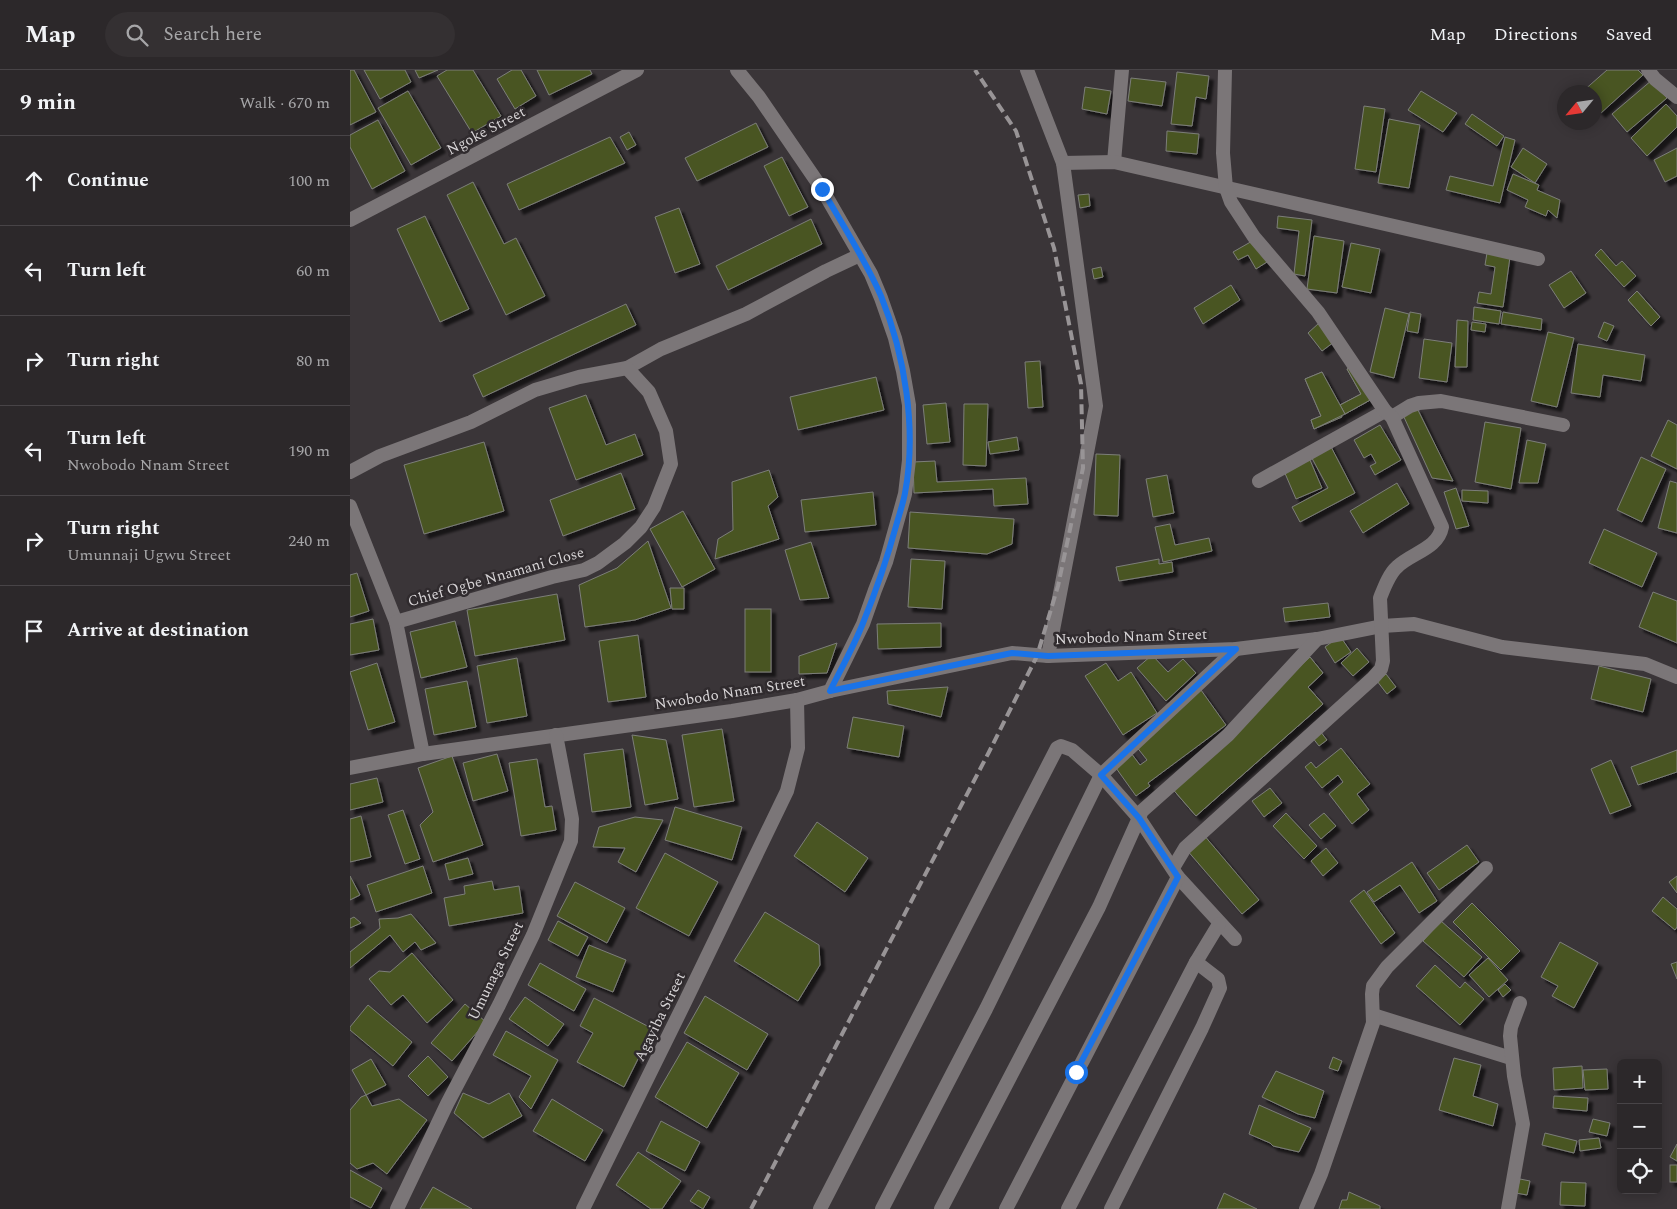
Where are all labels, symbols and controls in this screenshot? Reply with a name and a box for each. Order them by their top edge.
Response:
search box [105,12,455,57]
text: Map [25,17,75,53]
text: Search here [163,20,262,49]
icon: search [123,21,151,49]
text: Map [1430,21,1466,48]
text: Directions [1494,21,1578,48]
text: Saved [1606,21,1652,48]
north arrow [1557,85,1602,130]
text: 9 min [20,87,76,119]
text: Walk · 670 m [239,91,330,115]
street label: Ngoke Street [442,101,530,161]
text: Continue [67,166,149,195]
icon: ahead [20,167,48,195]
text: 100 m [288,169,330,193]
route end [811,178,834,201]
text: Turn left [67,256,146,285]
icon: left [20,257,48,285]
text: 60 m [296,259,330,283]
text: Turn right [67,346,160,375]
icon: right [20,347,48,375]
text: 80 m [296,349,330,373]
text: Turn left [67,424,146,453]
icon: left [20,437,48,465]
text: 190 m [288,439,330,463]
text: Nwobodo Nnam Street [67,453,229,477]
text: Turn right [67,514,160,543]
icon: right [20,527,48,555]
text: 240 m [288,529,330,553]
street label: Chief Ogbe Nnamani Close [405,541,587,613]
text: Umunnaji Ugwu Street [67,543,231,567]
text: Arrive at destination [67,616,249,645]
icon: arrive [20,617,48,645]
street label: Nwobodo Nnam Street [1055,623,1207,651]
street label: Nwobodo Nnam Street [653,670,807,716]
street label: Umunaga Street [462,918,530,1024]
street label: Agayiba Street [628,968,692,1066]
map controls [1617,1059,1662,1194]
button: + [1617,1059,1662,1104]
route start [1065,1061,1088,1084]
button: − [1617,1104,1662,1149]
button: locate [1617,1149,1662,1194]

